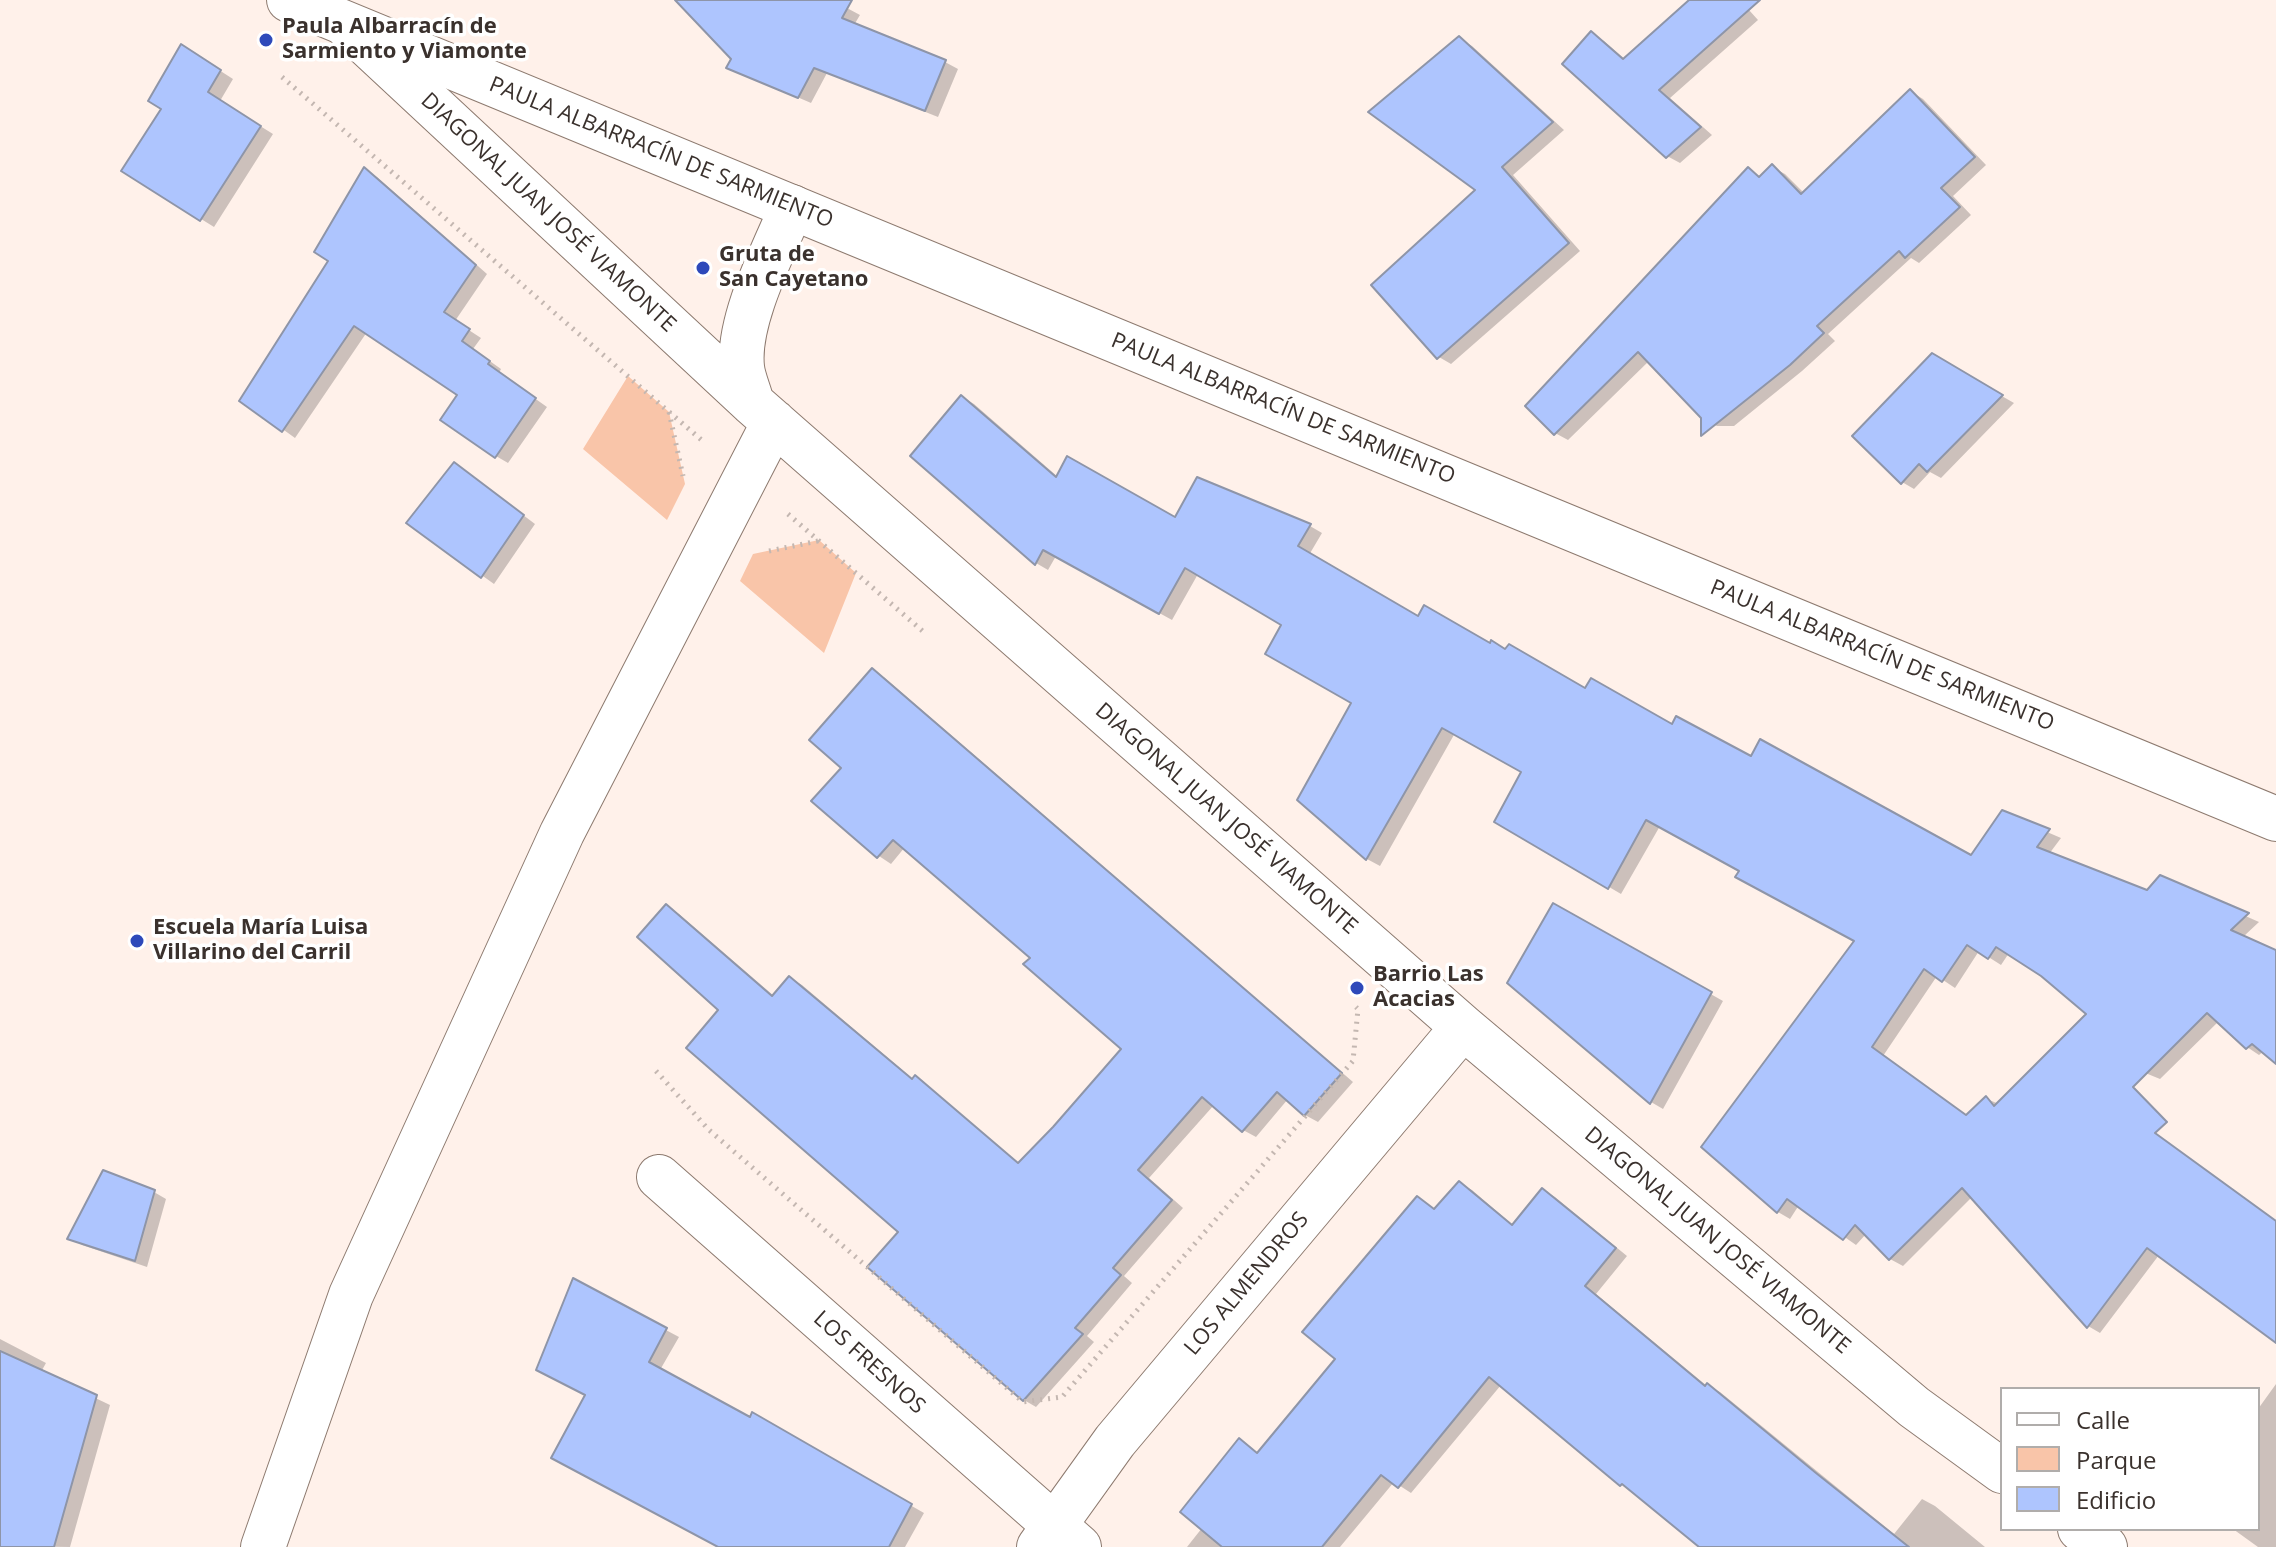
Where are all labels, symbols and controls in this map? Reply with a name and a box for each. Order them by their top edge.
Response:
place label: Paula Albarracín de Sarmiento y Viamonte [282,14,527,66]
marker: Paula Albarracín de Sarmiento y Viamonte [257,31,275,49]
street label: PAULA ALBARRACÍN DE SARMIENTO [485,72,837,234]
street label: DIAGONAL JUAN JOSÉ VIAMONTE [415,88,681,338]
place label: Gruta de San Cayetano [719,242,868,294]
marker: Gruta de San Cayetano [694,259,712,277]
street label: PAULA ALBARRACÍN DE SARMIENTO [1107,328,1459,490]
street label: PAULA ALBARRACÍN DE SARMIENTO [1706,575,2058,737]
street label: DIAGONAL JUAN JOSÉ VIAMONTE [1089,698,1363,940]
place label: Escuela María Luisa Villarino del Carril [153,915,368,966]
marker: Escuela María Luisa Villarino del Carril [128,932,146,950]
place label: Barrio Las Acacias [1373,962,1484,1014]
marker: Barrio Las Acacias [1348,979,1366,997]
street label: DIAGONAL JUAN JOSÉ VIAMONTE [1579,1122,1855,1360]
street label: LOS ALMENDROS [1179,1207,1315,1361]
street label: LOS FRESNOS [808,1306,930,1420]
legend [2000,1387,2260,1531]
text: Calle [2076,1403,2130,1436]
text: Parque [2076,1443,2156,1476]
text: Edificio [2076,1483,2156,1516]

